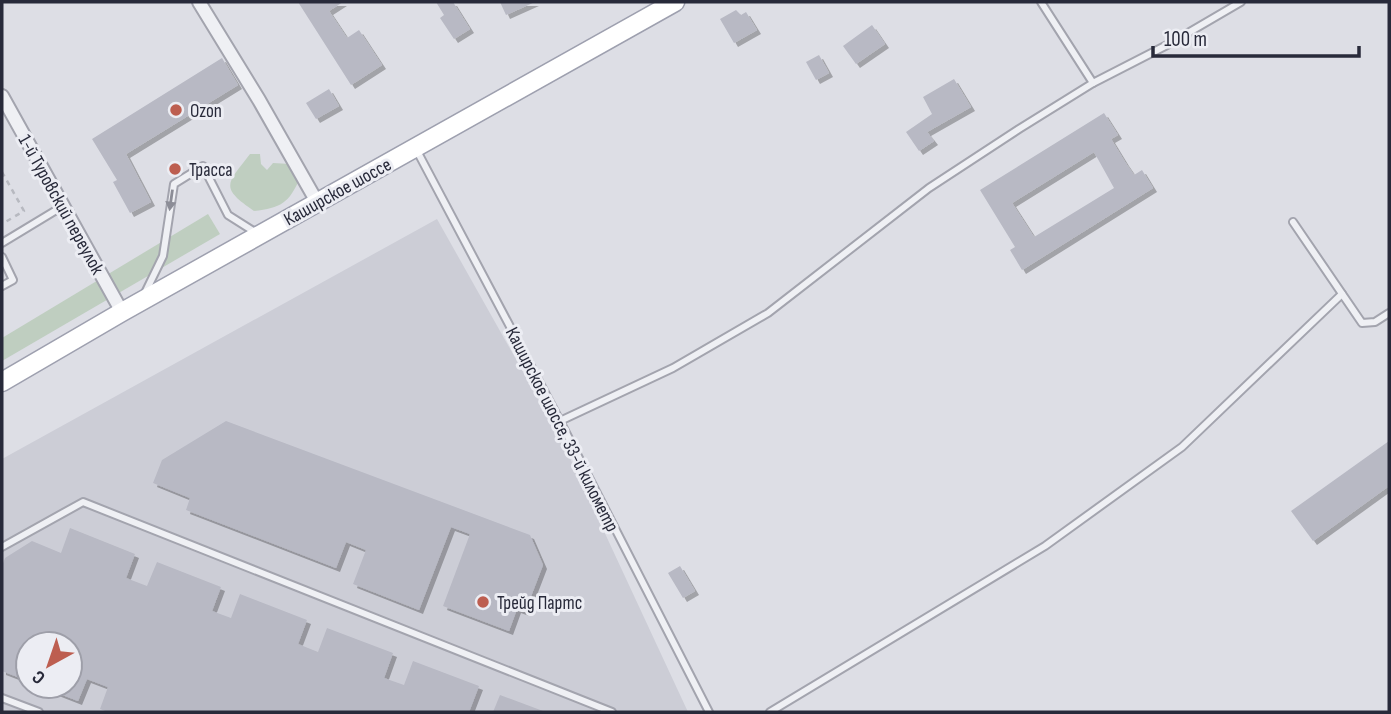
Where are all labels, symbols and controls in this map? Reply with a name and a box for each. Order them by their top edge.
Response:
scale bar [1153,14,1360,58]
text: 100 m [1164,27,1207,52]
place label: Ozon [190,100,222,123]
marker: Ozon [168,102,184,118]
street label: 1-й Туровский переулок [13,131,109,279]
street label: Каширское шоссе [280,153,396,231]
place label: Трасса [189,159,233,182]
marker: Трасса [167,161,183,177]
one-way arrow [166,189,177,211]
street label: Каширское шоссе, 33-й километр [500,323,623,536]
place label: Трейд Партс [497,592,582,615]
marker: Трейд Партс [475,594,491,610]
north arrow [14,630,84,700]
text: С [28,665,50,689]

